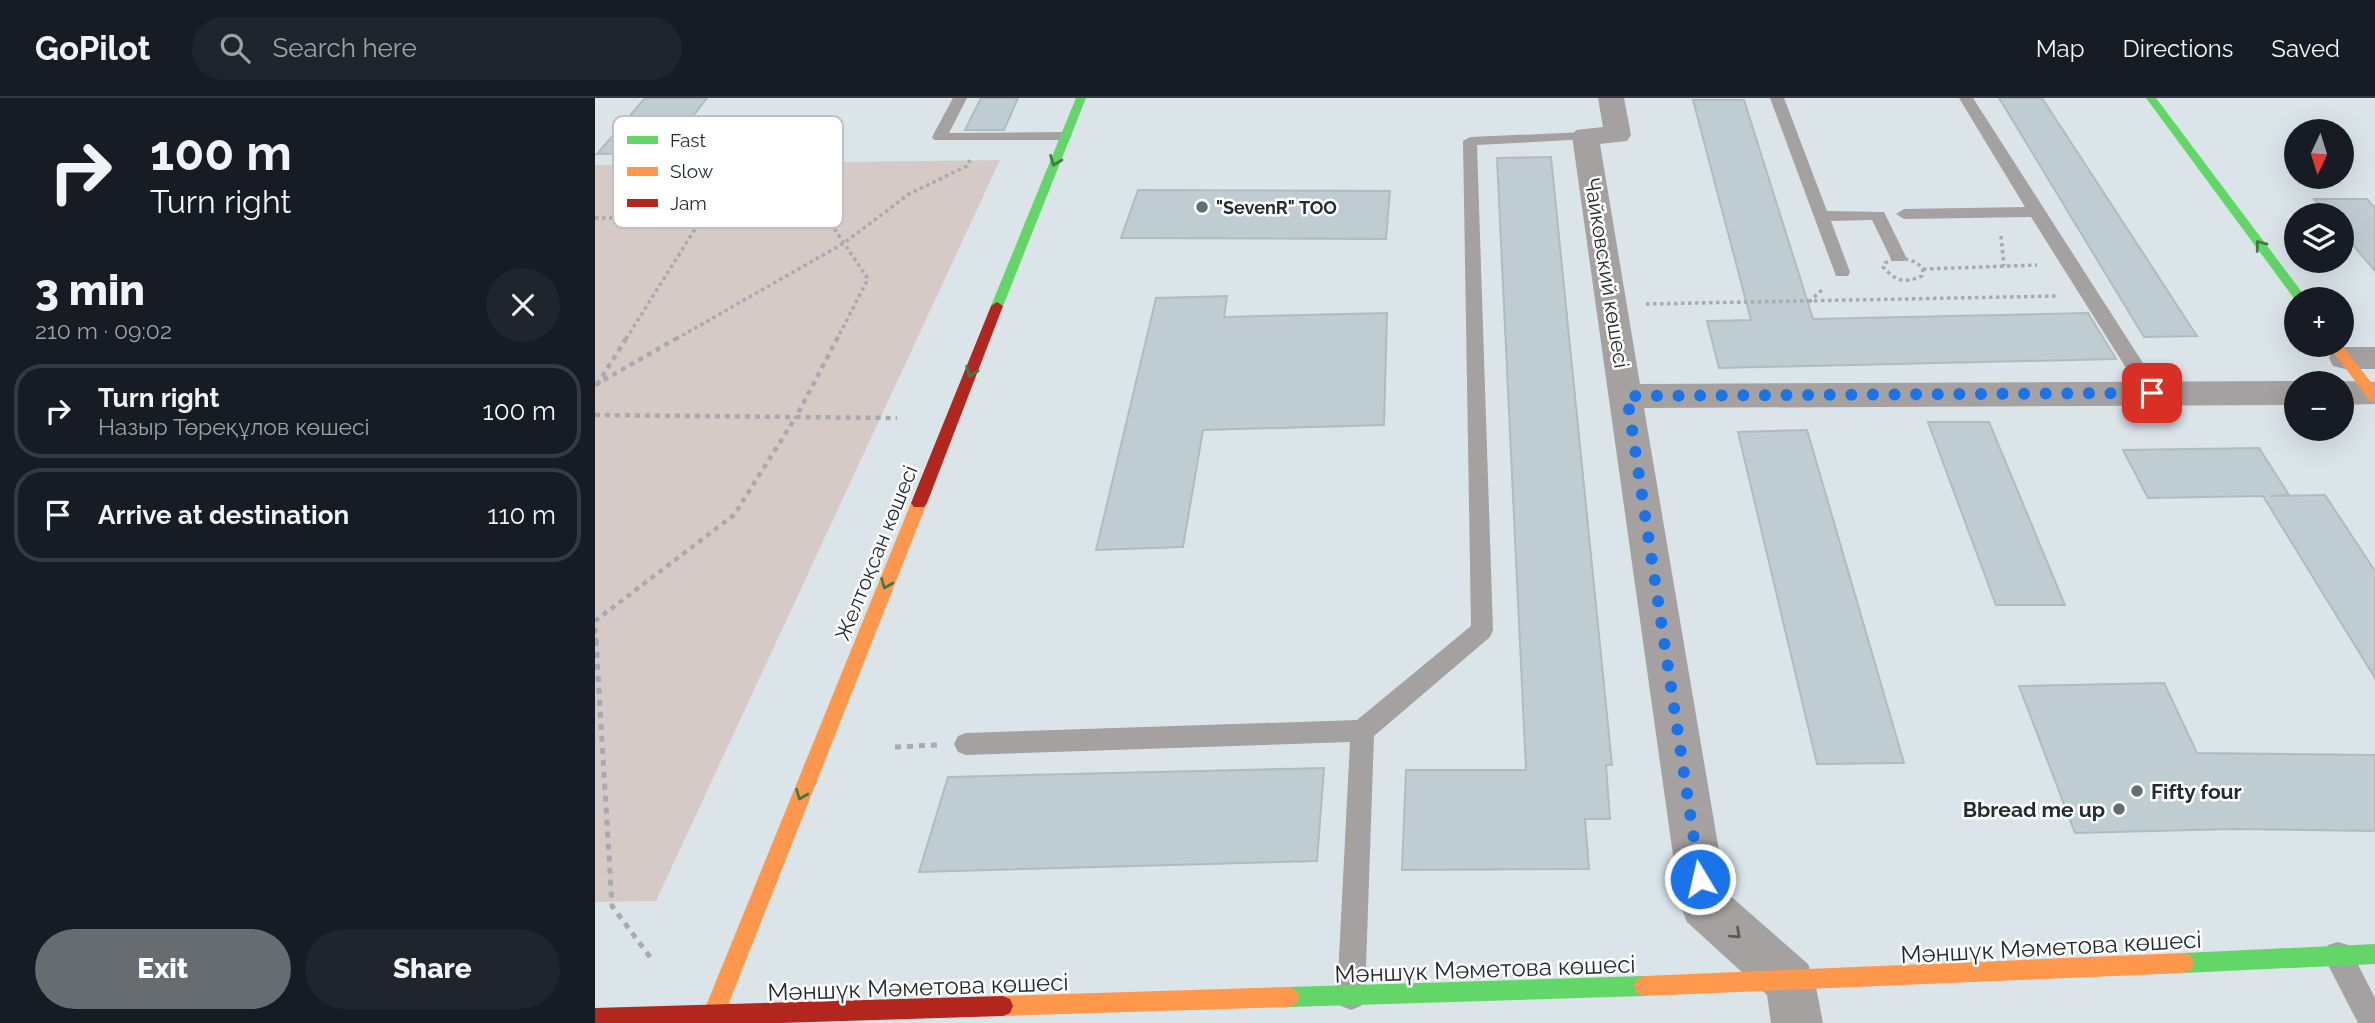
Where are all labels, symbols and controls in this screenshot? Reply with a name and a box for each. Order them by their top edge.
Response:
search box [192,17,682,80]
text: GoPilot [35,29,150,68]
icon: search [216,29,254,67]
text: Search here [272,33,417,63]
text: Map [2036,34,2085,63]
text: Directions [2123,34,2233,63]
text: Saved [2271,34,2340,63]
legend [613,116,843,228]
north arrow [2284,119,2354,189]
map controls [2284,119,2354,441]
text: 100 m [150,124,292,181]
icon: right [35,126,126,217]
text: Fast [670,129,706,151]
one-way arrow [1050,155,1064,167]
text: Slow [670,160,714,182]
street label: Чайковский көшесі [1580,176,1634,370]
text: Turn right [150,183,291,220]
text: Jam [670,192,707,214]
place label: "SevenR" ТОО [1216,197,1337,218]
marker: "SevenR" ТОО [1194,199,1210,215]
button: layers [2284,203,2354,273]
one-way arrow [2256,240,2269,252]
text: 3 min [35,266,145,315]
button: close [486,268,560,342]
button: + [2284,287,2354,357]
text: 210 m · 09:02 [35,317,172,344]
pin [2122,363,2182,423]
one-way arrow [965,366,979,378]
button: − [2284,371,2354,441]
icon: arrive [2133,374,2171,412]
text: Turn right [98,383,219,413]
icon: right [39,392,77,430]
text: 100 m [483,396,556,426]
text: Назыр Төреқұлов көшесі [98,413,370,440]
street label: Желтоқсан көшесі [829,462,923,644]
icon: arrive [39,496,77,534]
text: Arrive at destination [98,500,349,530]
text: 110 m [487,500,556,530]
one-way arrow [880,576,894,589]
place label: Fifty four [2151,779,2242,804]
marker: Fifty four [2129,783,2145,799]
one-way arrow [796,788,810,800]
place label: Bbread me up [1963,797,2105,822]
marker: Bbread me up [2111,801,2127,817]
position arrow [1663,842,1737,916]
street label: Мәншүк Мәметова көшесі [1900,925,2202,969]
one-way arrow [1728,926,1741,938]
button: Exit [35,929,291,1009]
button: Share [305,929,560,1009]
street label: Мәншүк Мәметова көшесі [1334,949,1636,989]
street label: Мәншүк Мәметова көшесі [767,967,1069,1007]

